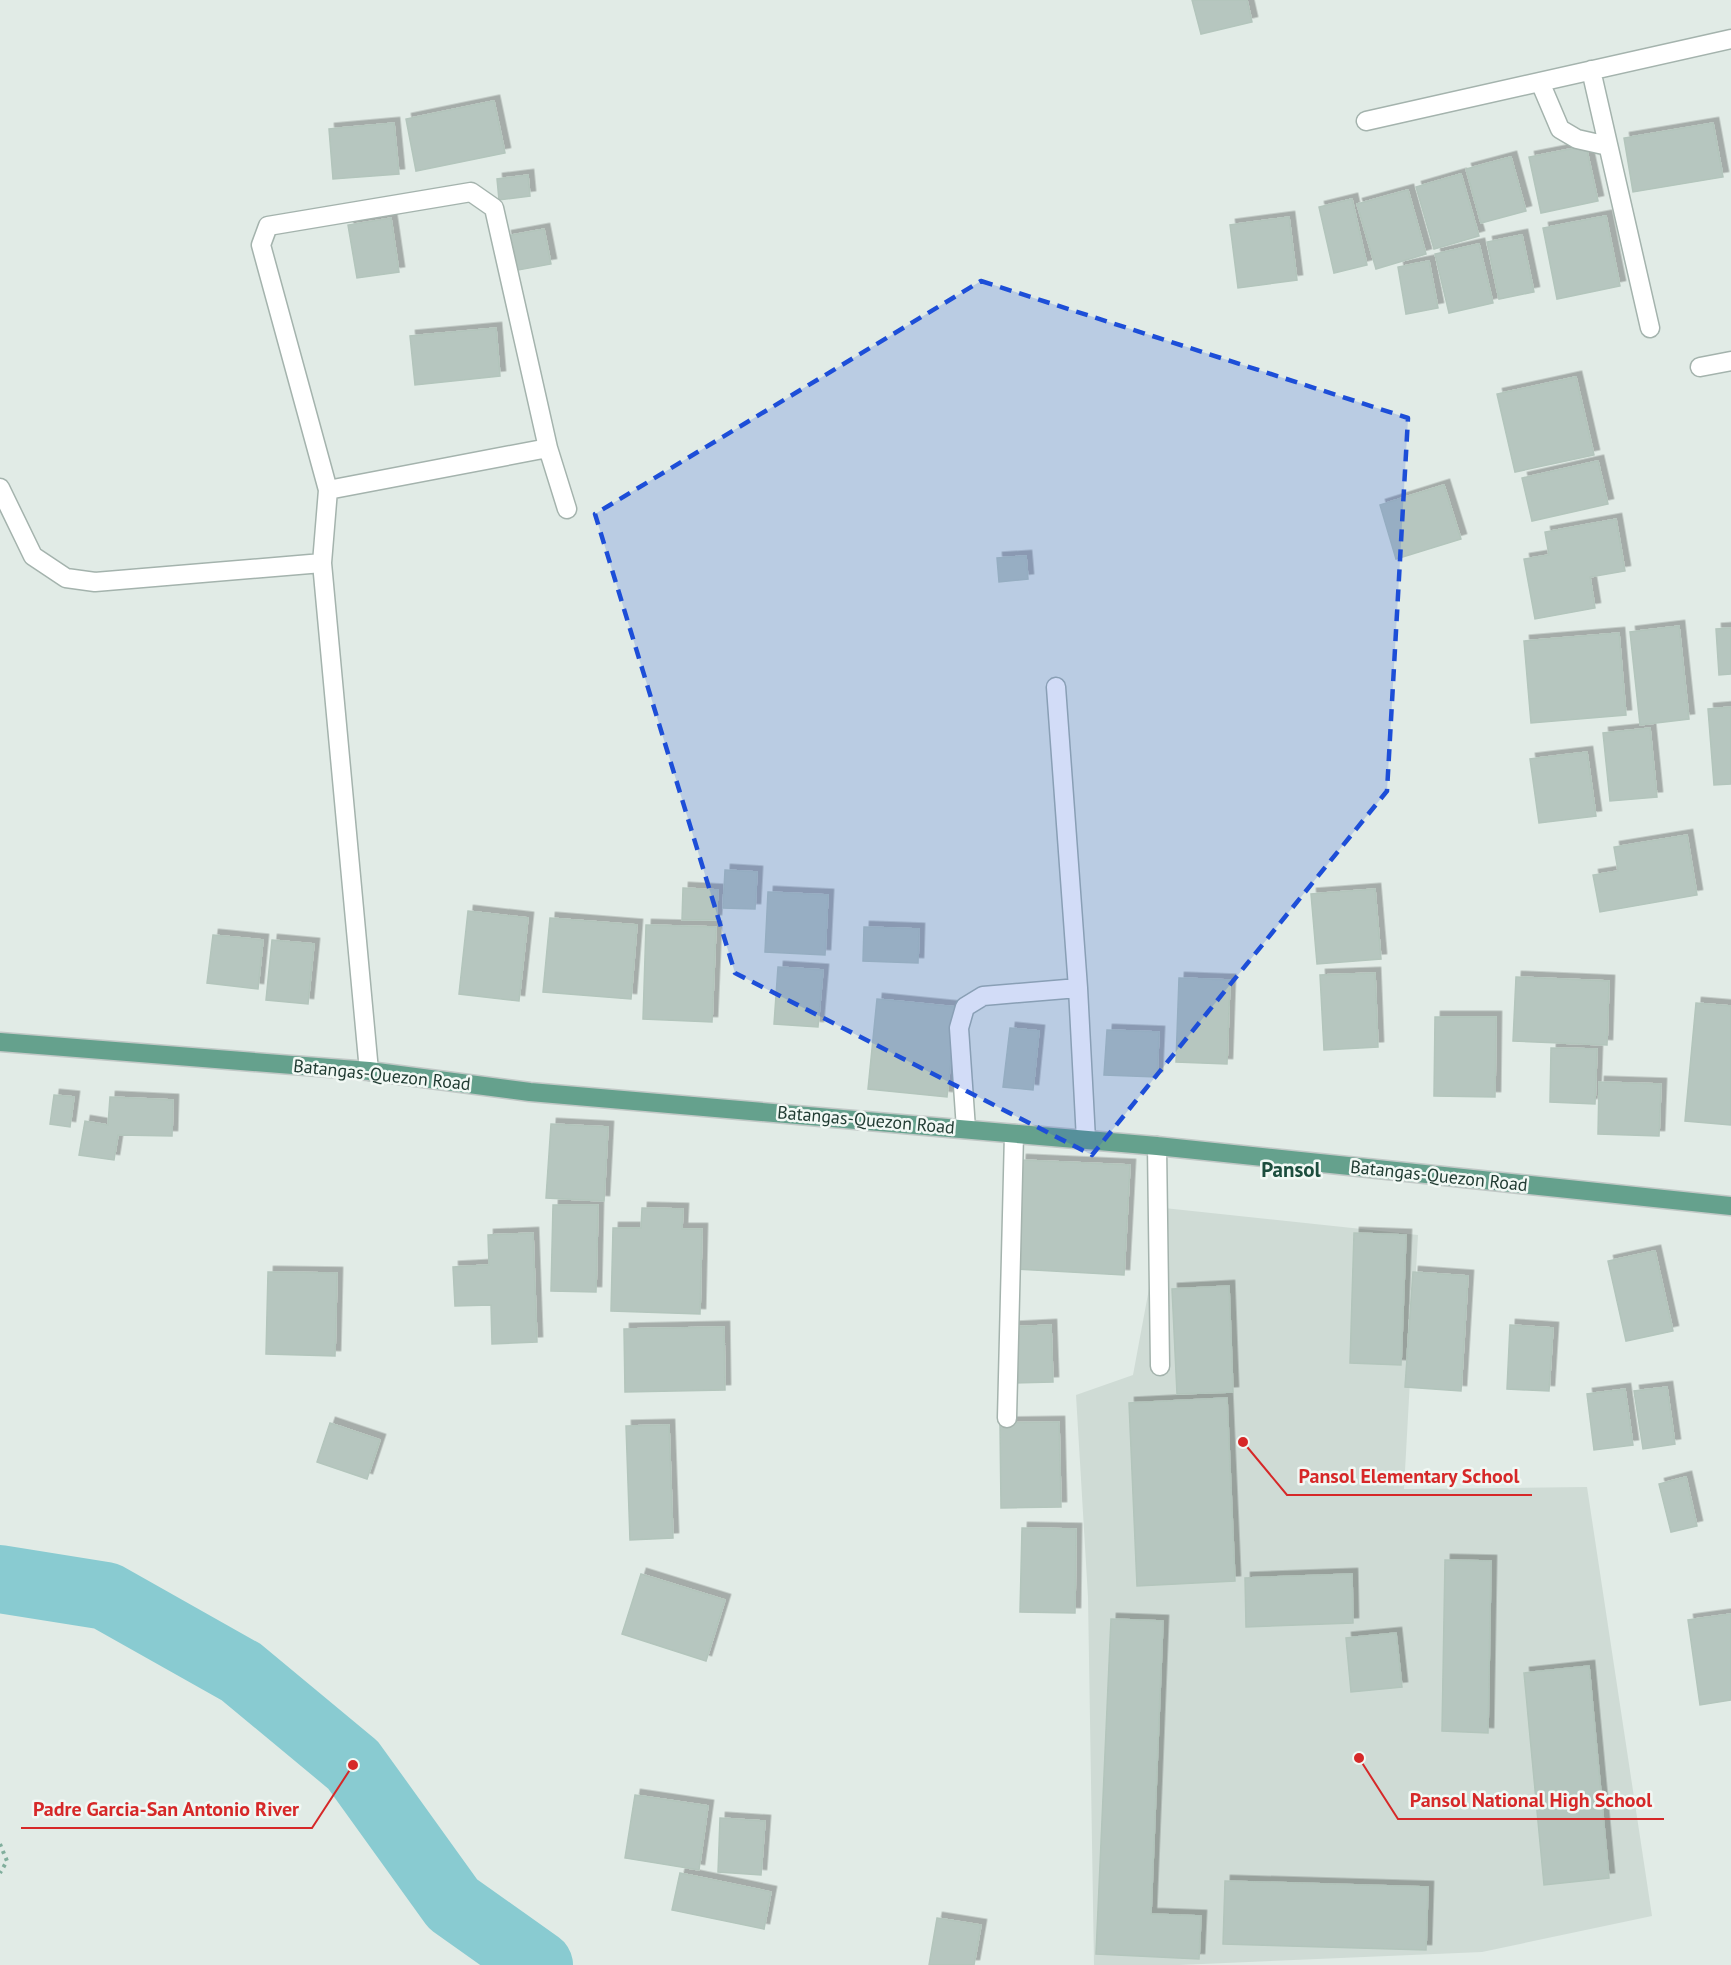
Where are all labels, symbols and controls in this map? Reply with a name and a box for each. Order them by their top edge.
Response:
street label: Batangas-Quezon Road [292,1054,472,1095]
street label: Batangas-Quezon Road [776,1100,956,1139]
street label: Batangas-Quezon Road [1349,1155,1529,1196]
district label: Pansol [1261,1156,1322,1183]
callout: Pansol Elementary School [1287,1457,1532,1495]
text: Pansol Elementary School [1299,1463,1520,1489]
callout: Pansol National High School [1398,1781,1664,1819]
text: Pansol National High School [1410,1787,1652,1813]
callout: Padre Garcia-San Antonio River [21,1790,312,1828]
text: Padre Garcia-San Antonio River [33,1796,299,1822]

